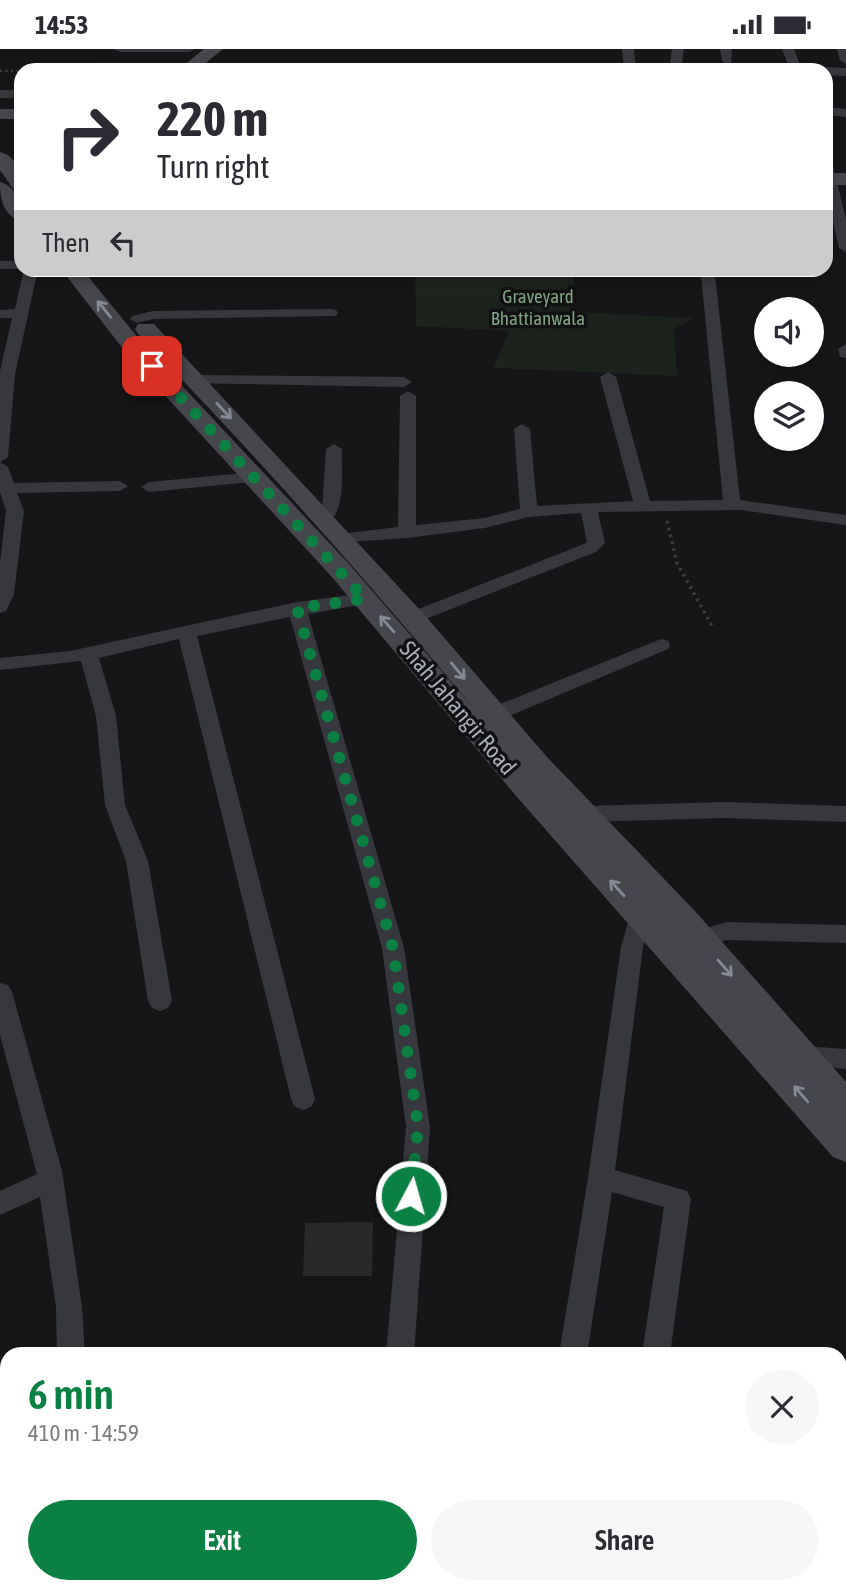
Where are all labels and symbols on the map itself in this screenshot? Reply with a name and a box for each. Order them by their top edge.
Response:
park label: Graveyard Bhattianwala [491,285,585,329]
one-way arrow [96,301,112,319]
pin [122,336,182,396]
one-way arrow [216,402,233,419]
one-way arrow [379,615,395,633]
street label: Shah Jahangir Road [395,636,521,780]
one-way arrow [450,662,466,680]
one-way arrow [609,879,625,897]
one-way arrow [716,959,733,976]
one-way arrow [793,1086,809,1104]
position arrow [374,1159,448,1233]

